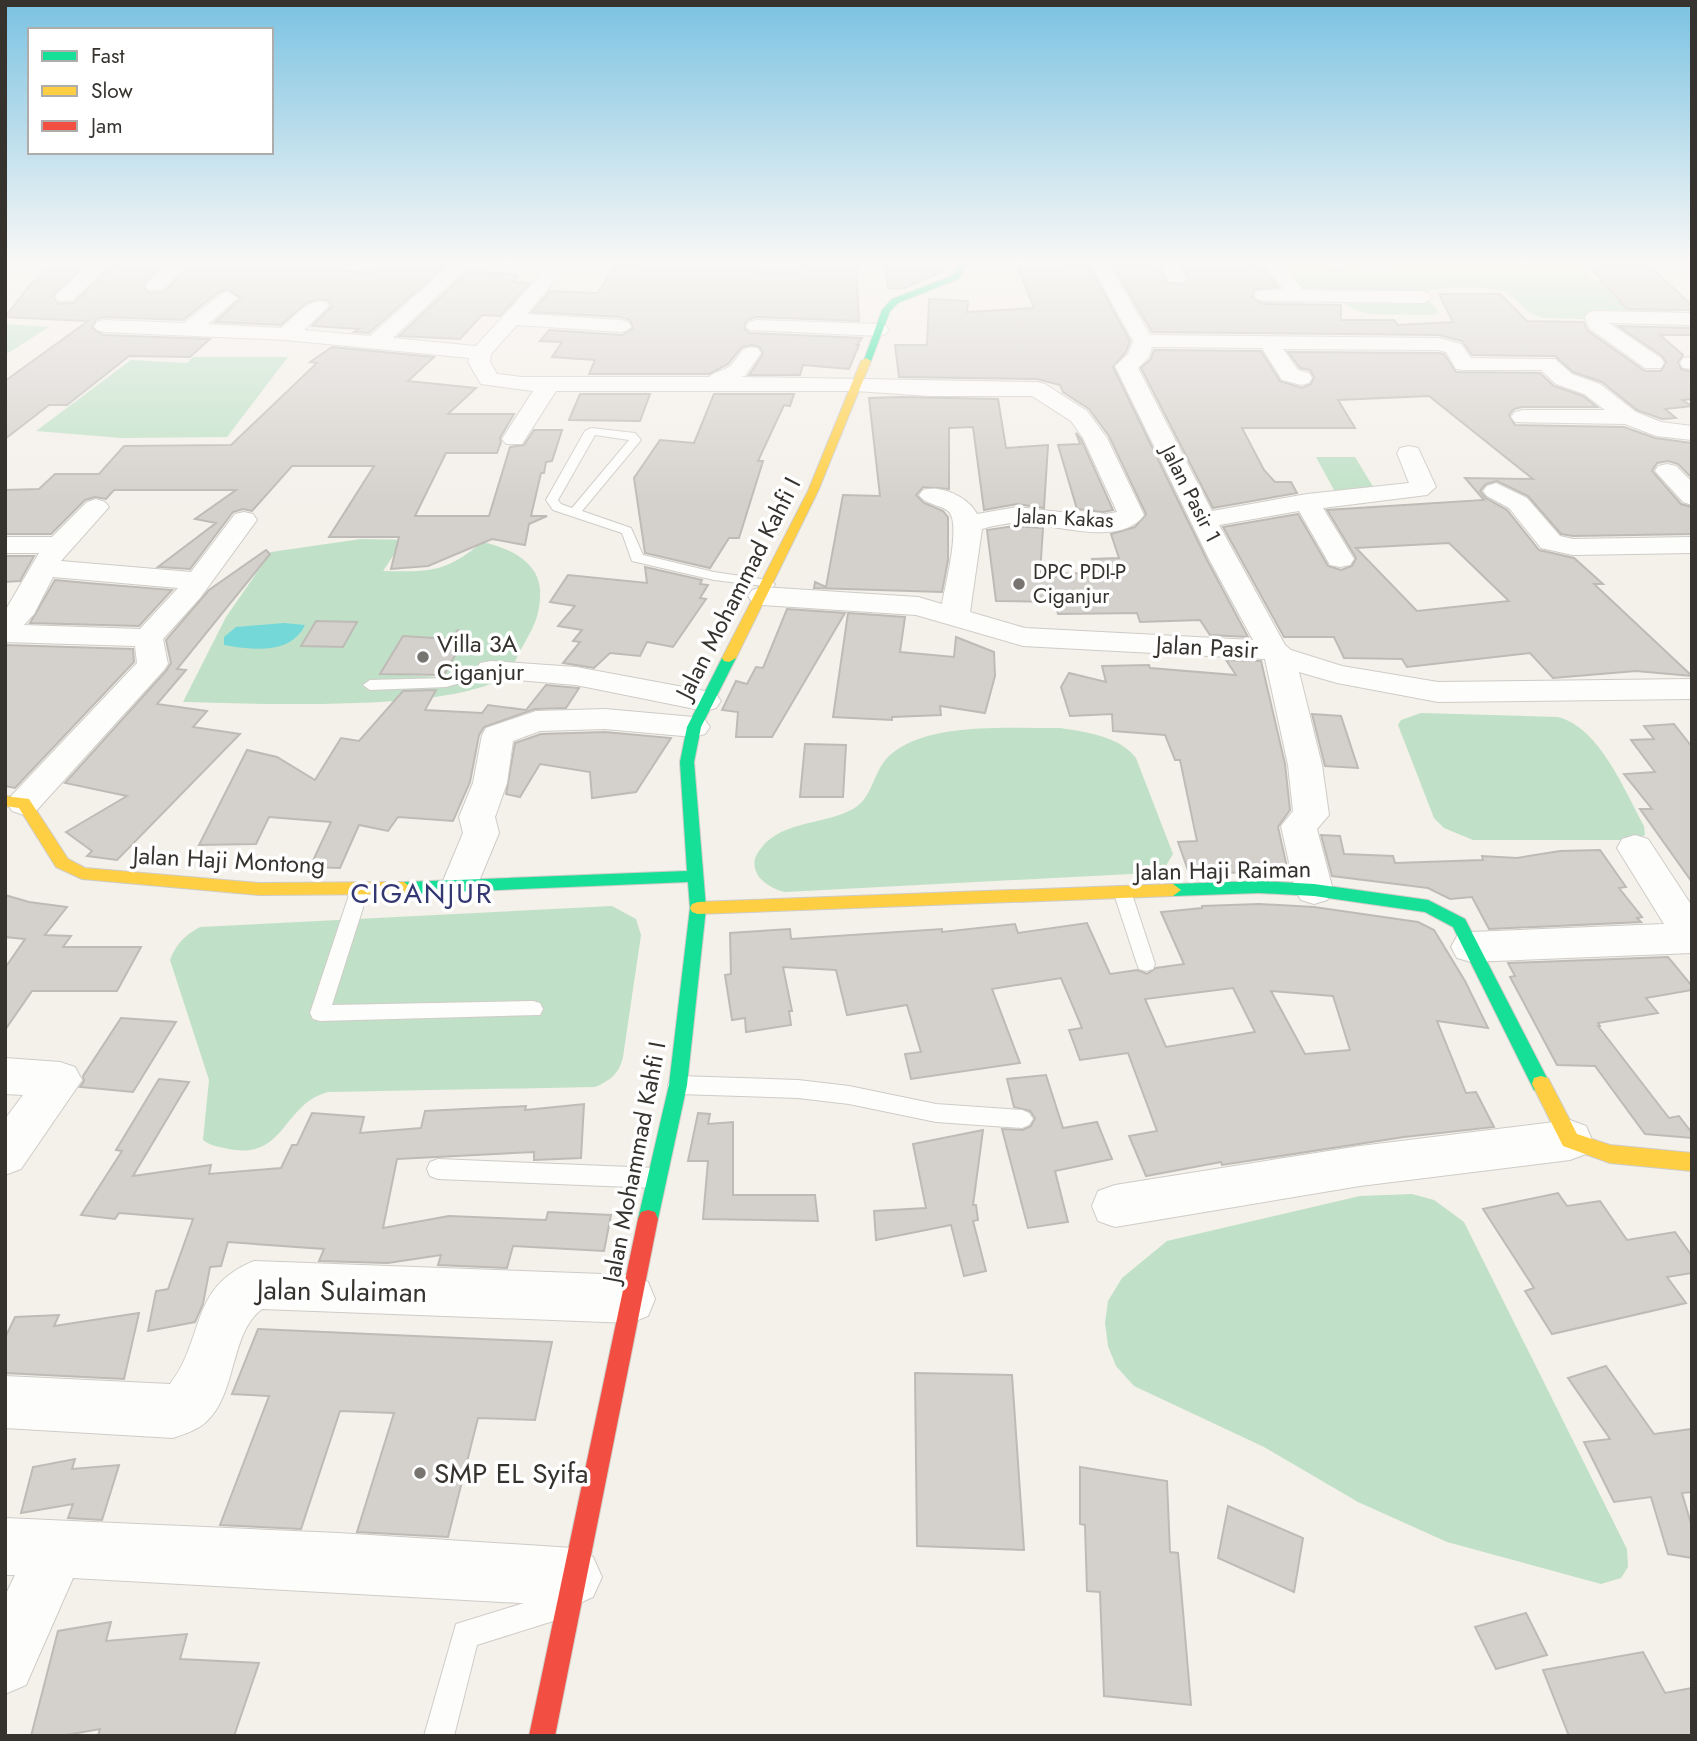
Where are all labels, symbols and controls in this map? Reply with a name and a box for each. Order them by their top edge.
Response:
legend [28,28,273,154]
text: Fast [91,41,124,71]
text: Slow [91,76,133,106]
text: Jam [88,111,123,141]
street label: Jalan Pasir 1 [1152,438,1228,548]
street label: Jalan Mohammad Kahfi I [666,471,809,708]
street label: Jalan Kakas [1013,500,1114,536]
place label: DPC PDI-P Ciganjur [1033,557,1126,611]
marker: DPC PDI-P Ciganjur [1011,576,1027,592]
place label: Villa 3A Ciganjur [437,626,525,689]
street label: Jalan Pasir [1152,627,1260,667]
marker: Villa 3A Ciganjur [415,649,431,665]
street label: Jalan Haji Montong [129,837,326,883]
street label: Jalan Haji Raiman [1132,851,1311,889]
district label: CIGANJUR [350,873,494,914]
street label: Jalan Mohammad Kahfi I [593,1039,675,1288]
street label: Jalan Sulaiman [252,1269,428,1313]
place label: SMP EL Syifa [434,1453,589,1494]
marker: SMP EL Syifa [412,1465,428,1481]

